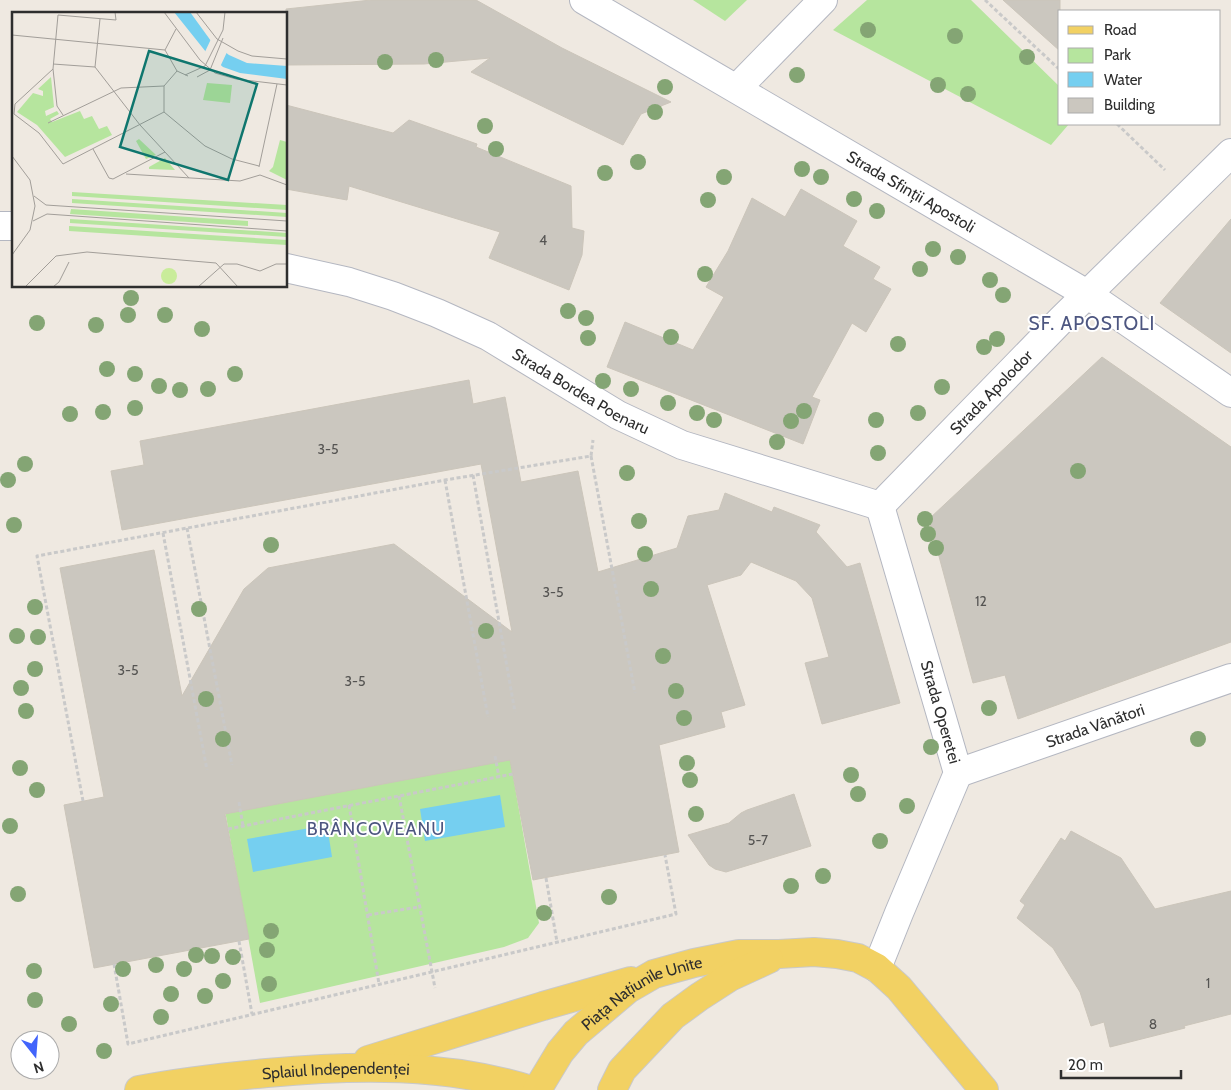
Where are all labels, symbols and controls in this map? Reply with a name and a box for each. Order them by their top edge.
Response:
legend [1058,10,1221,125]
inset map [12,12,288,288]
text: Road [1104,21,1137,39]
text: Park [1104,46,1131,64]
text: Water [1104,71,1142,89]
text: Building [1104,96,1155,114]
street label: Strada Sfinții Apostoli [843,147,979,237]
house number: 4 [539,231,547,249]
district label: SF. APOSTOLI [1029,312,1155,335]
street label: Strada Bordea Poenaru [509,344,652,438]
street label: Strada Apolodor [946,346,1037,439]
house number: 3-5 [317,440,339,458]
house number: 3-5 [542,583,564,601]
house number: 12 [975,592,987,610]
street label: Strada Operetei [917,658,964,766]
house number: 3-5 [117,661,139,679]
house number: 3-5 [344,672,366,690]
street label: Strada Vânători [1043,700,1147,752]
district label: BRÂNCOVEANU [307,818,445,840]
house number: 5-7 [748,831,768,849]
street label: Piața Națiunile Unite [578,953,704,1034]
house number: 1 [1206,974,1210,992]
house number: 8 [1149,1015,1157,1033]
north arrow [10,1030,60,1080]
scale bar [1061,1048,1181,1080]
text: 20 m [1068,1056,1103,1074]
text: N [31,1057,46,1077]
street label: Splaiul Independenței [261,1059,410,1083]

